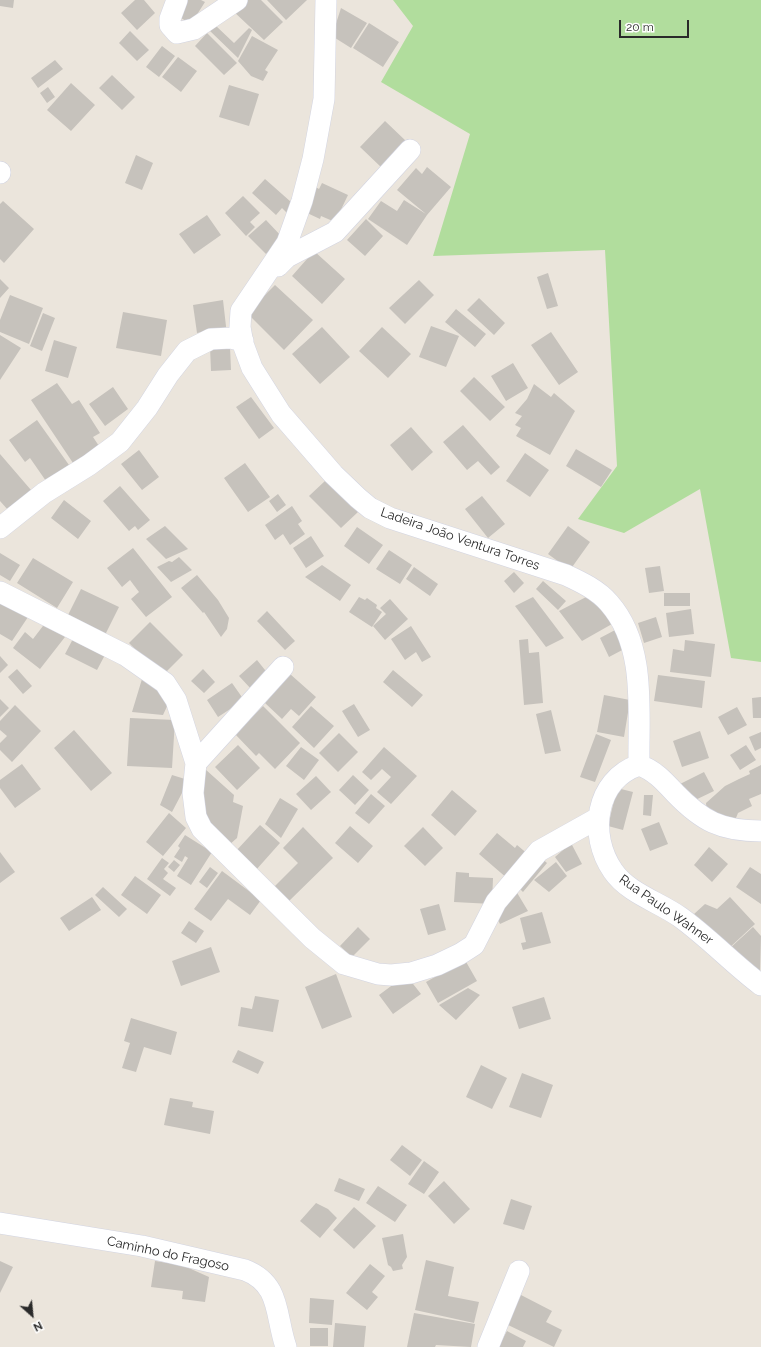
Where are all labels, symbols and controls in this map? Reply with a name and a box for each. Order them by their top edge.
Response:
scale bar [621,12,691,38]
text: 20 m [626,20,654,34]
street label: Ladeira João Ventura Torres [378,504,542,574]
street label: Rua Paulo Wahner [616,872,716,948]
street label: Caminho do Fragoso [105,1233,231,1275]
north arrow [12,1295,52,1335]
text: N [31,1318,44,1334]

